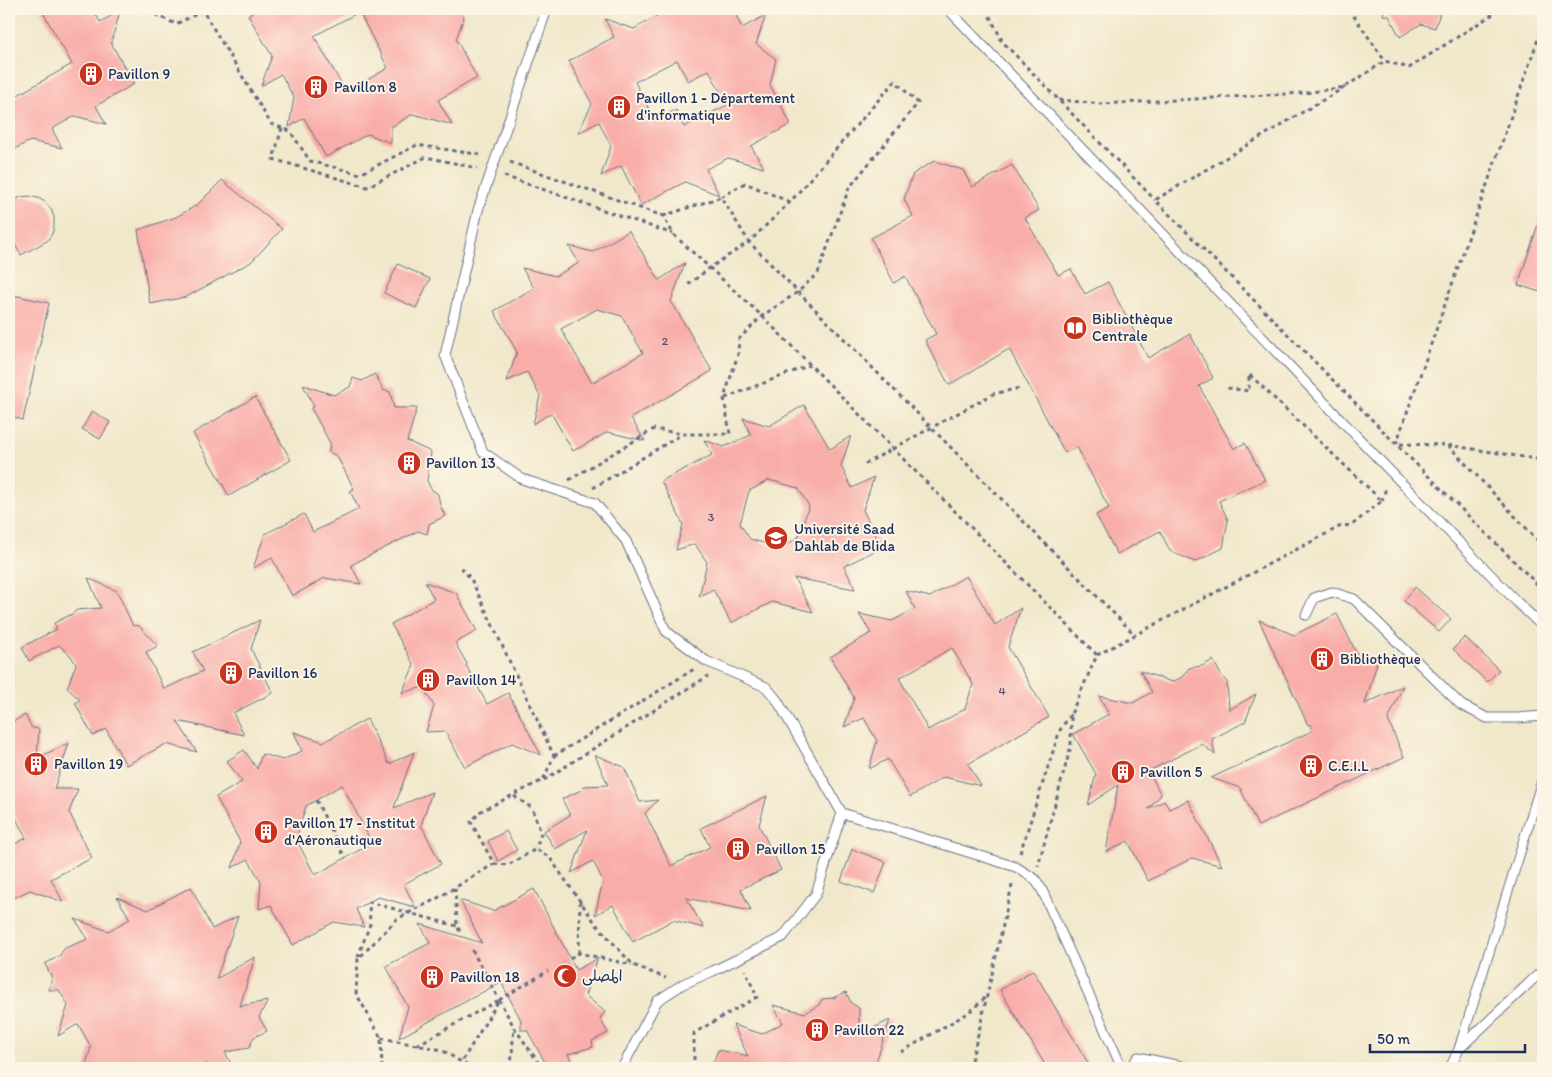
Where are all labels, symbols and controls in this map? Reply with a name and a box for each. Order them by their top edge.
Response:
building icon: Pavillon 9 [78,61,104,87]
place label: Pavillon 9 [108,65,171,83]
building icon: Pavillon 8 [303,74,329,100]
place label: Pavillon 8 [334,78,397,96]
place label: Pavillon 1 - Département d'informatique [636,89,795,124]
building icon: Pavillon 1 - Département d'informatique [606,94,632,120]
place label: Bibliothèque Centrale [1092,310,1173,345]
library icon: Bibliothèque Centrale [1062,315,1088,341]
house number: 2 [662,334,669,348]
building icon: Pavillon 13 [396,450,422,476]
place label: Pavillon 13 [426,454,496,472]
house number: 3 [708,510,715,524]
place label: Université Saad Dahlab de Blida [794,520,895,555]
school or university icon: Université Saad Dahlab de Blida [763,525,789,551]
building icon: Bibliothèque [1309,646,1335,672]
place label: Bibliothèque [1340,650,1421,668]
building icon: Pavillon 16 [218,660,244,686]
place label: Pavillon 16 [248,664,318,682]
building icon: Pavillon 14 [415,667,441,693]
place label: Pavillon 14 [446,671,517,689]
house number: 4 [998,684,1006,698]
building icon: Pavillon 19 [23,751,49,777]
building icon: C.E.I.L [1298,753,1324,779]
place label: Pavillon 19 [54,755,124,773]
place label: C.E.I.L [1328,757,1369,775]
building icon: Pavillon 5 [1110,759,1136,785]
place label: Pavillon 5 [1140,763,1203,781]
place label: Pavillon 17 - Institut d'Aéronautique [284,814,416,849]
building icon: Pavillon 17 - Institut d'Aéronautique [253,819,279,845]
building icon: Pavillon 15 [725,836,751,862]
place label: Pavillon 15 [756,840,826,858]
mosque icon: المصلى [552,963,578,989]
building icon: Pavillon 18 [419,964,445,990]
place label: المصلى [582,967,622,986]
place label: Pavillon 18 [450,968,520,986]
building icon: Pavillon 22 [804,1017,830,1043]
place label: Pavillon 22 [834,1021,904,1039]
scale bar [1370,1022,1524,1054]
text: 50 m [1377,1030,1410,1048]

